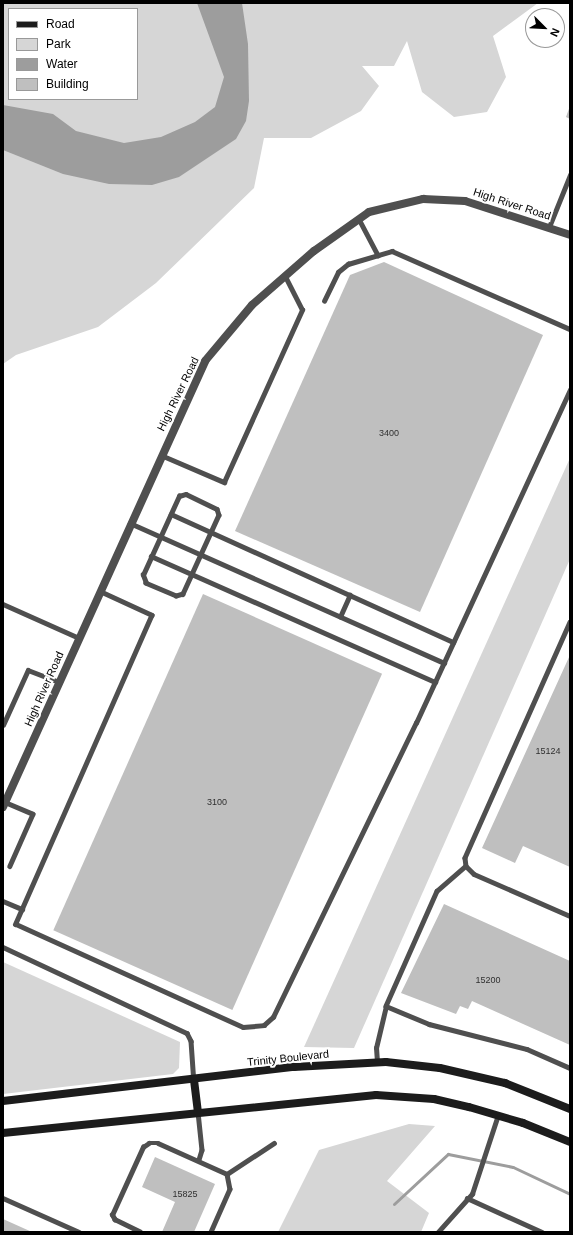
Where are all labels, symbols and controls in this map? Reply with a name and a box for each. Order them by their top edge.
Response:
legend [8,8,138,100]
north arrow [525,8,565,48]
text: Road [46,17,75,31]
text: N [548,26,562,39]
text: Park [46,37,71,51]
text: Water [46,57,78,71]
text: Building [46,77,89,91]
street label: High River Road [472,185,552,223]
street label: High River Road [154,355,202,433]
house number: 3400 [379,428,399,438]
street label: High River Road [22,649,66,729]
house number: 15124 [535,746,561,756]
house number: 3100 [207,797,227,807]
house number: 15200 [475,975,501,985]
street label: Trinity Boulevard [246,1047,330,1069]
house number: 15825 [172,1189,198,1199]

